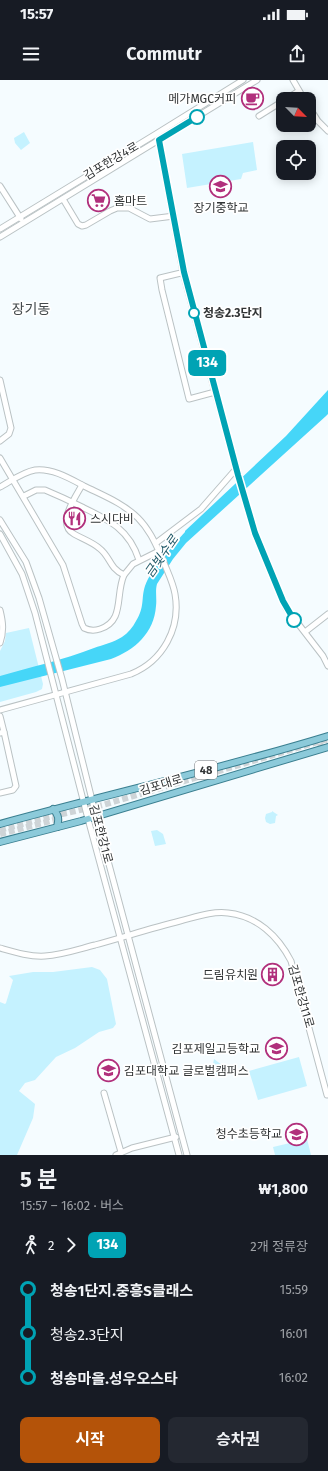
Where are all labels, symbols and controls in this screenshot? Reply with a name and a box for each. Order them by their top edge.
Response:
text: 15:57 [20,5,53,23]
icon: menu [20,43,42,65]
text: Commutr [126,43,202,65]
icon: share [286,43,308,65]
cafe icon: 메가MGC커피 [239,86,265,112]
place label: 메가MGC커피 [168,92,236,106]
north arrow [276,92,316,132]
map controls [276,92,316,180]
unlabelled marker [189,109,205,125]
street label: 김포한강4로 [81,139,141,183]
button: locate [276,140,316,180]
school or university icon: 장기중학교 [208,174,234,200]
supermarket icon: 홈마트 [86,188,112,214]
place label: 홈마트 [114,194,147,208]
place label: 장기중학교 [193,201,249,215]
district label: 장기동 [12,301,50,318]
place label: 청송2.3단지 [203,306,263,320]
marker: 청송2.3단지 [188,307,200,319]
line badge: 134 [184,350,230,376]
text: 134 [196,354,218,371]
restaurant icon: 스시다비 [61,506,87,532]
place label: 스시다비 [90,512,134,526]
water label: 금빛수로 [142,532,182,580]
unlabelled marker [286,612,302,628]
road number: 48 [195,761,217,779]
street label: 김포대로 [138,772,184,798]
street label: 김포한강1로 [86,803,116,865]
building icon: 드림유치원 [260,962,286,988]
street label: 김포한강11로 [285,963,317,1029]
place label: 드림유치원 [203,968,258,982]
school or university icon: 김포제일고등학교 [263,1036,289,1062]
place label: 김포제일고등학교 [172,1042,260,1056]
school or university icon: 김포대학교 글로벌캠퍼스 [96,1058,122,1084]
place label: 김포대학교 글로벌캠퍼스 [124,1064,249,1078]
school or university icon: 청수초등학교 [284,1121,310,1147]
place label: 청수초등학교 [216,1127,282,1141]
text: 5 분 [20,1166,57,1193]
text: ₩1,800 [259,1180,308,1198]
text: 15:57 – 16:02 · 버스 [20,1198,124,1213]
icon: walk [20,1234,42,1256]
icon: forward [60,1234,82,1256]
text: 134 [96,1236,118,1253]
text: 2 [48,1238,54,1253]
text: 2개 정류장 [250,1239,308,1254]
text: 청송1단지.중흥S클래스 [50,1282,193,1300]
text: 15:59 [280,1282,308,1297]
text: 청송2.3단지 [50,1326,124,1344]
text: 16:01 [280,1326,308,1341]
text: 청송마을.성우오스타 [50,1370,178,1388]
text: 16:02 [279,1370,308,1385]
button: 시작 [20,1417,160,1463]
button: 승차권 [168,1417,308,1463]

